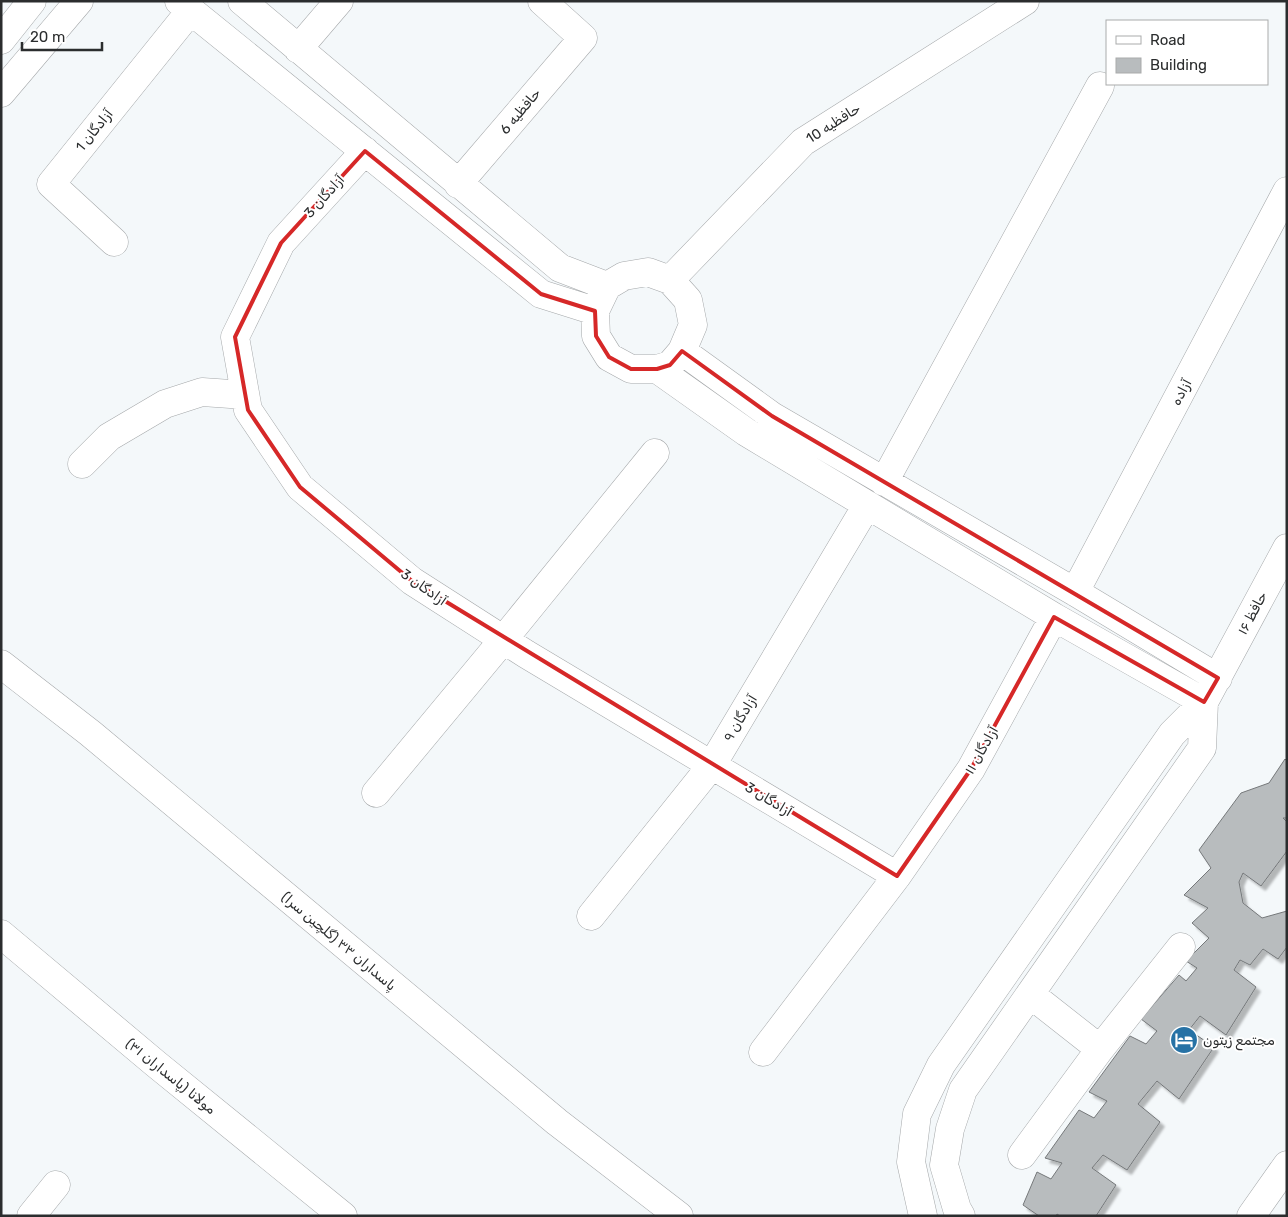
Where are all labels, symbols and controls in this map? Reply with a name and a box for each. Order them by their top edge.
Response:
scale bar [22,20,102,52]
legend [1106,20,1268,85]
text: 20 m [30,28,65,46]
text: Road [1150,31,1186,49]
text: Building [1150,56,1207,74]
street label: حافظیه 6 [496,85,545,138]
street label: حافظیه 10 [803,100,864,147]
street label: آزادگان 1 [72,106,117,155]
street label: آزادگان 3 [301,171,348,221]
street label: آزاده [1168,376,1195,408]
street label: آزادگان 3 [397,565,450,609]
street label: حافظ ۱۶ [1234,589,1271,638]
street label: آزادگان ۹ [720,692,761,745]
street label: آزادگان ۱۱ [961,723,1002,777]
street label: آزادگان 3 [742,779,796,820]
street label: پاسداران ۳۳ (گلچین سرا) [277,888,400,995]
hotel icon: مجتمع زیتون [1169,1025,1199,1055]
place label: مجتمع زیتون [1203,1032,1275,1051]
street label: مولانا (پاسداران ۳۱) [122,1035,219,1119]

